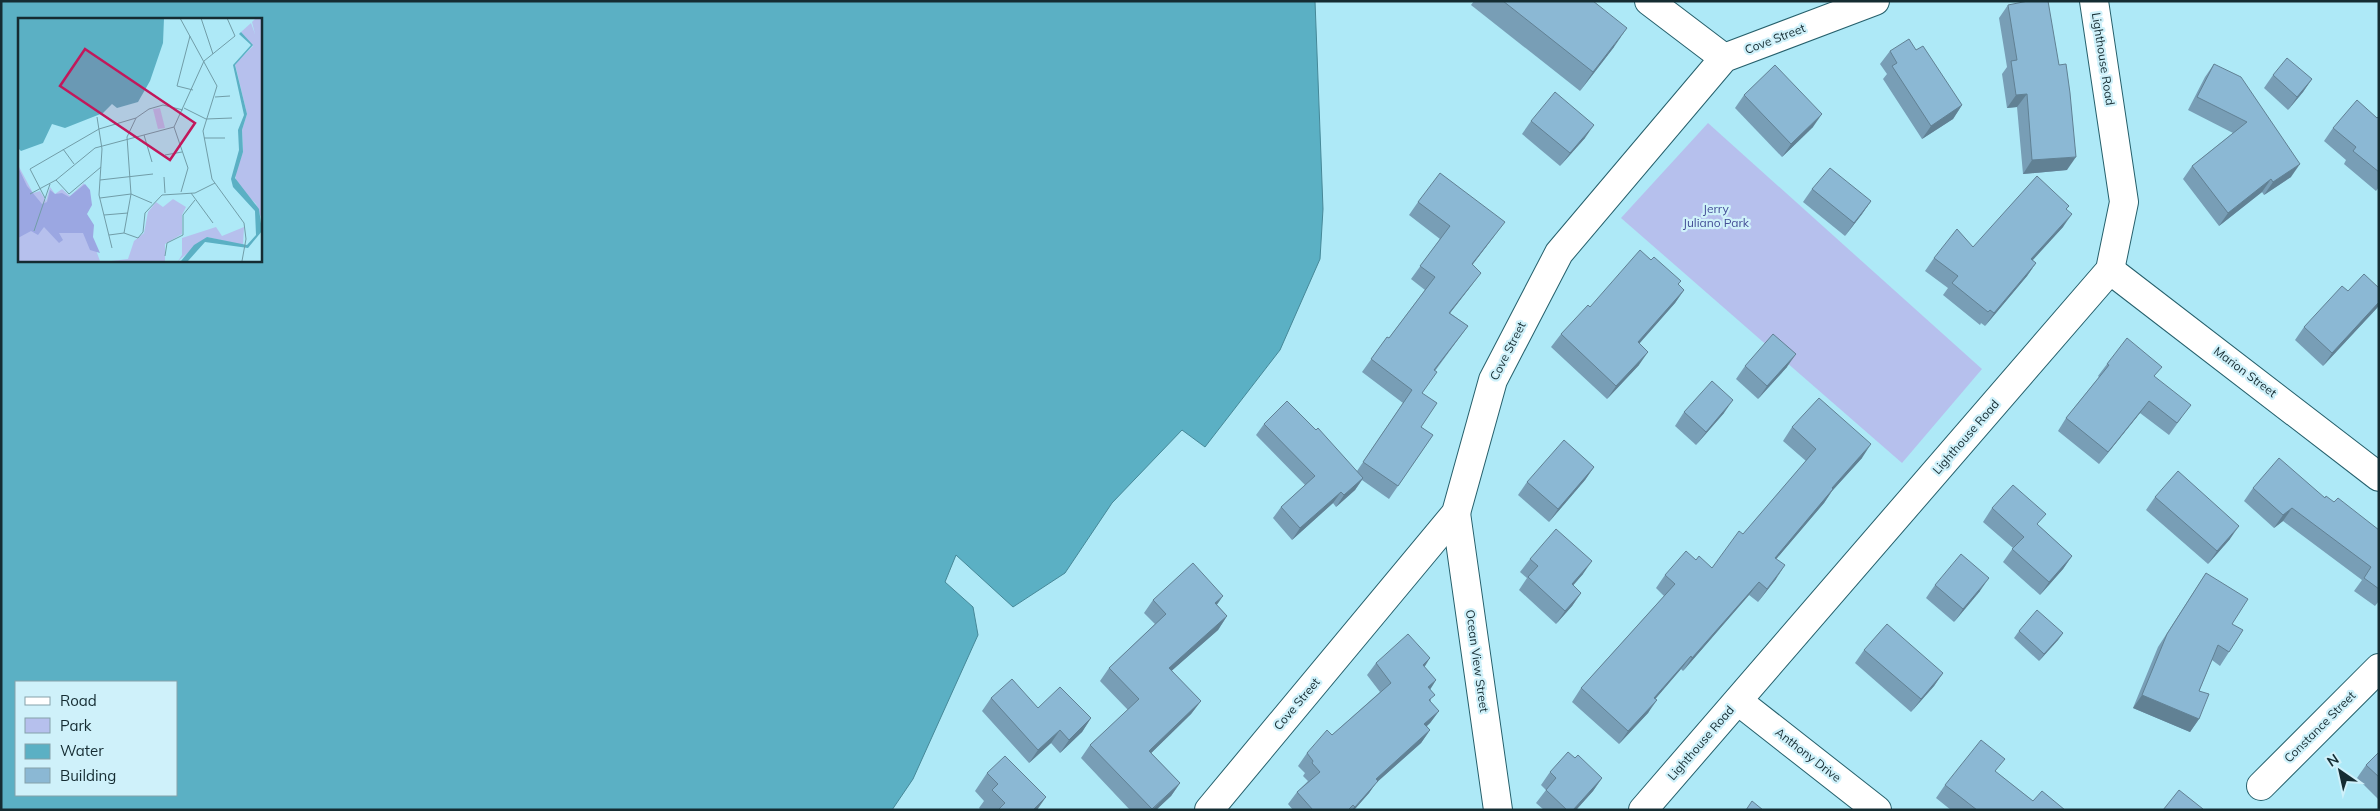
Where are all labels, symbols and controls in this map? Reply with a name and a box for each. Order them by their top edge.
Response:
street label: Lighthouse Road [2089,11,2118,106]
inset map [18,18,261,261]
street label: Cove Street [1742,20,1807,57]
park label: Jerry Juliano Park [1683,201,1750,230]
street label: Cove Street [1486,319,1529,383]
street label: Marion Street [2211,343,2280,400]
street label: Lighthouse Road [1929,396,2002,477]
street label: Ocean View Street [1463,609,1492,713]
street label: Cove Street [1270,674,1323,733]
legend [15,681,178,796]
street label: Constance Street [2281,688,2358,765]
text: Road [60,691,97,710]
street label: Lighthouse Road [1664,702,1737,783]
text: Park [60,716,92,735]
street label: Anthony Drive [1772,724,1844,785]
text: Water [60,741,104,760]
north arrow [2315,746,2365,796]
text: N [2323,750,2342,771]
text: Building [60,766,116,785]

